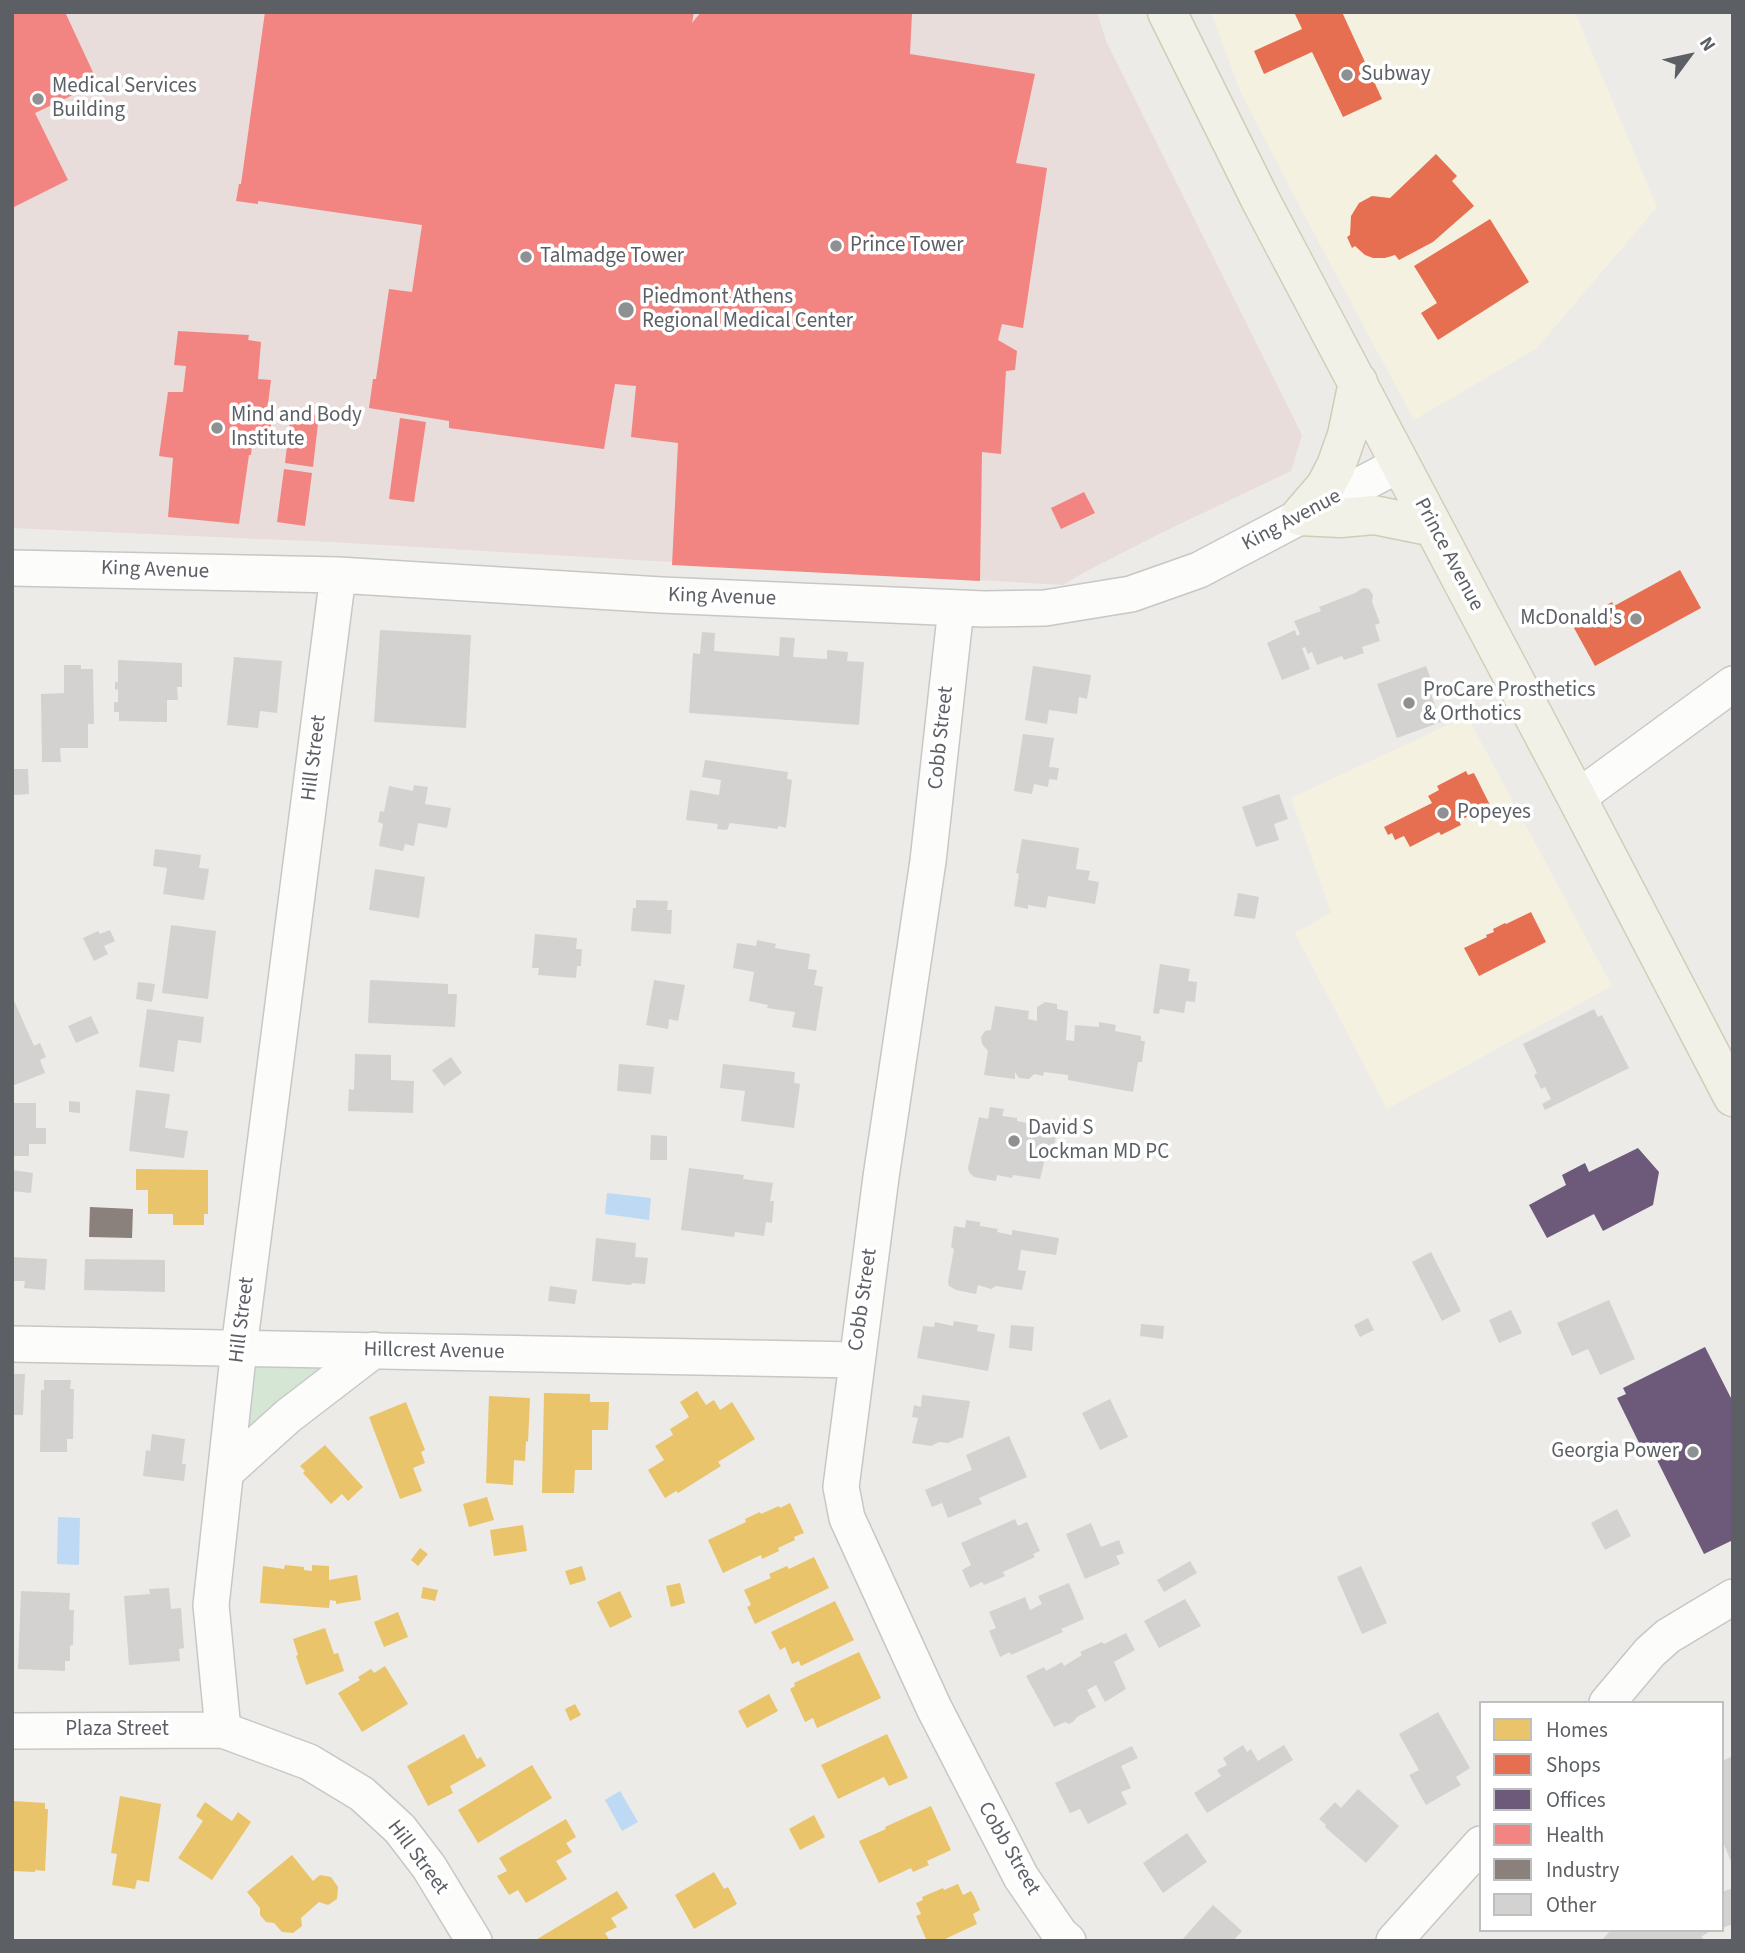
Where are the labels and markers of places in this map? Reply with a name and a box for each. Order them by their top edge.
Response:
place label: Subway [1361,62,1430,88]
marker: Subway [1339,67,1355,83]
place label: Medical Services Building [52,74,197,124]
marker: Medical Services Building [30,91,46,107]
place label: Prince Tower [850,233,963,259]
marker: Prince Tower [828,238,844,254]
place label: Talmadge Tower [540,244,684,270]
marker: Talmadge Tower [518,249,534,265]
place label: Piedmont Athens Regional Medical Center [642,285,853,335]
marker: Piedmont Athens Regional Medical Center [616,300,636,320]
place label: Mind and Body Institute [231,403,362,453]
marker: Mind and Body Institute [209,420,225,436]
place label: McDonald's [1520,606,1622,632]
marker: McDonald's [1628,611,1644,627]
place label: ProCare Prosthetics & Orthotics [1423,678,1596,728]
marker: ProCare Prosthetics & Orthotics [1401,695,1417,711]
place label: Popeyes [1457,800,1531,826]
marker: Popeyes [1435,805,1451,821]
place label: David S Lockman MD PC [1028,1116,1169,1166]
marker: David S Lockman MD PC [1006,1133,1022,1149]
place label: Georgia Power [1551,1439,1679,1465]
marker: Georgia Power [1685,1444,1701,1460]

